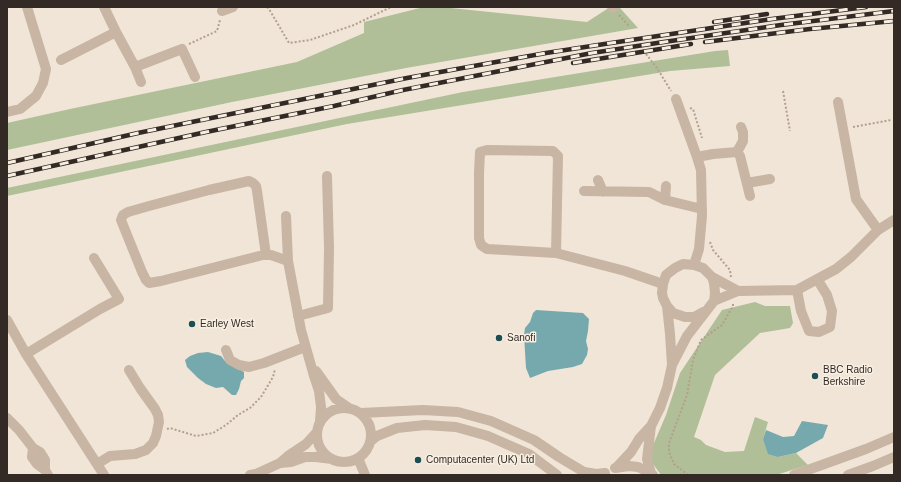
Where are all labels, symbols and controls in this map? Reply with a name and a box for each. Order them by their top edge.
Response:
place label: Earley West [200,318,254,330]
marker: Earley West [187,319,197,329]
place label: Sanofi [507,332,535,344]
marker: Sanofi [494,333,504,343]
place label: BBC Radio Berkshire [823,364,872,388]
marker: BBC Radio Berkshire [810,371,820,381]
place label: Computacenter (UK) Ltd [426,454,534,466]
marker: Computacenter (UK) Ltd [413,455,423,465]

